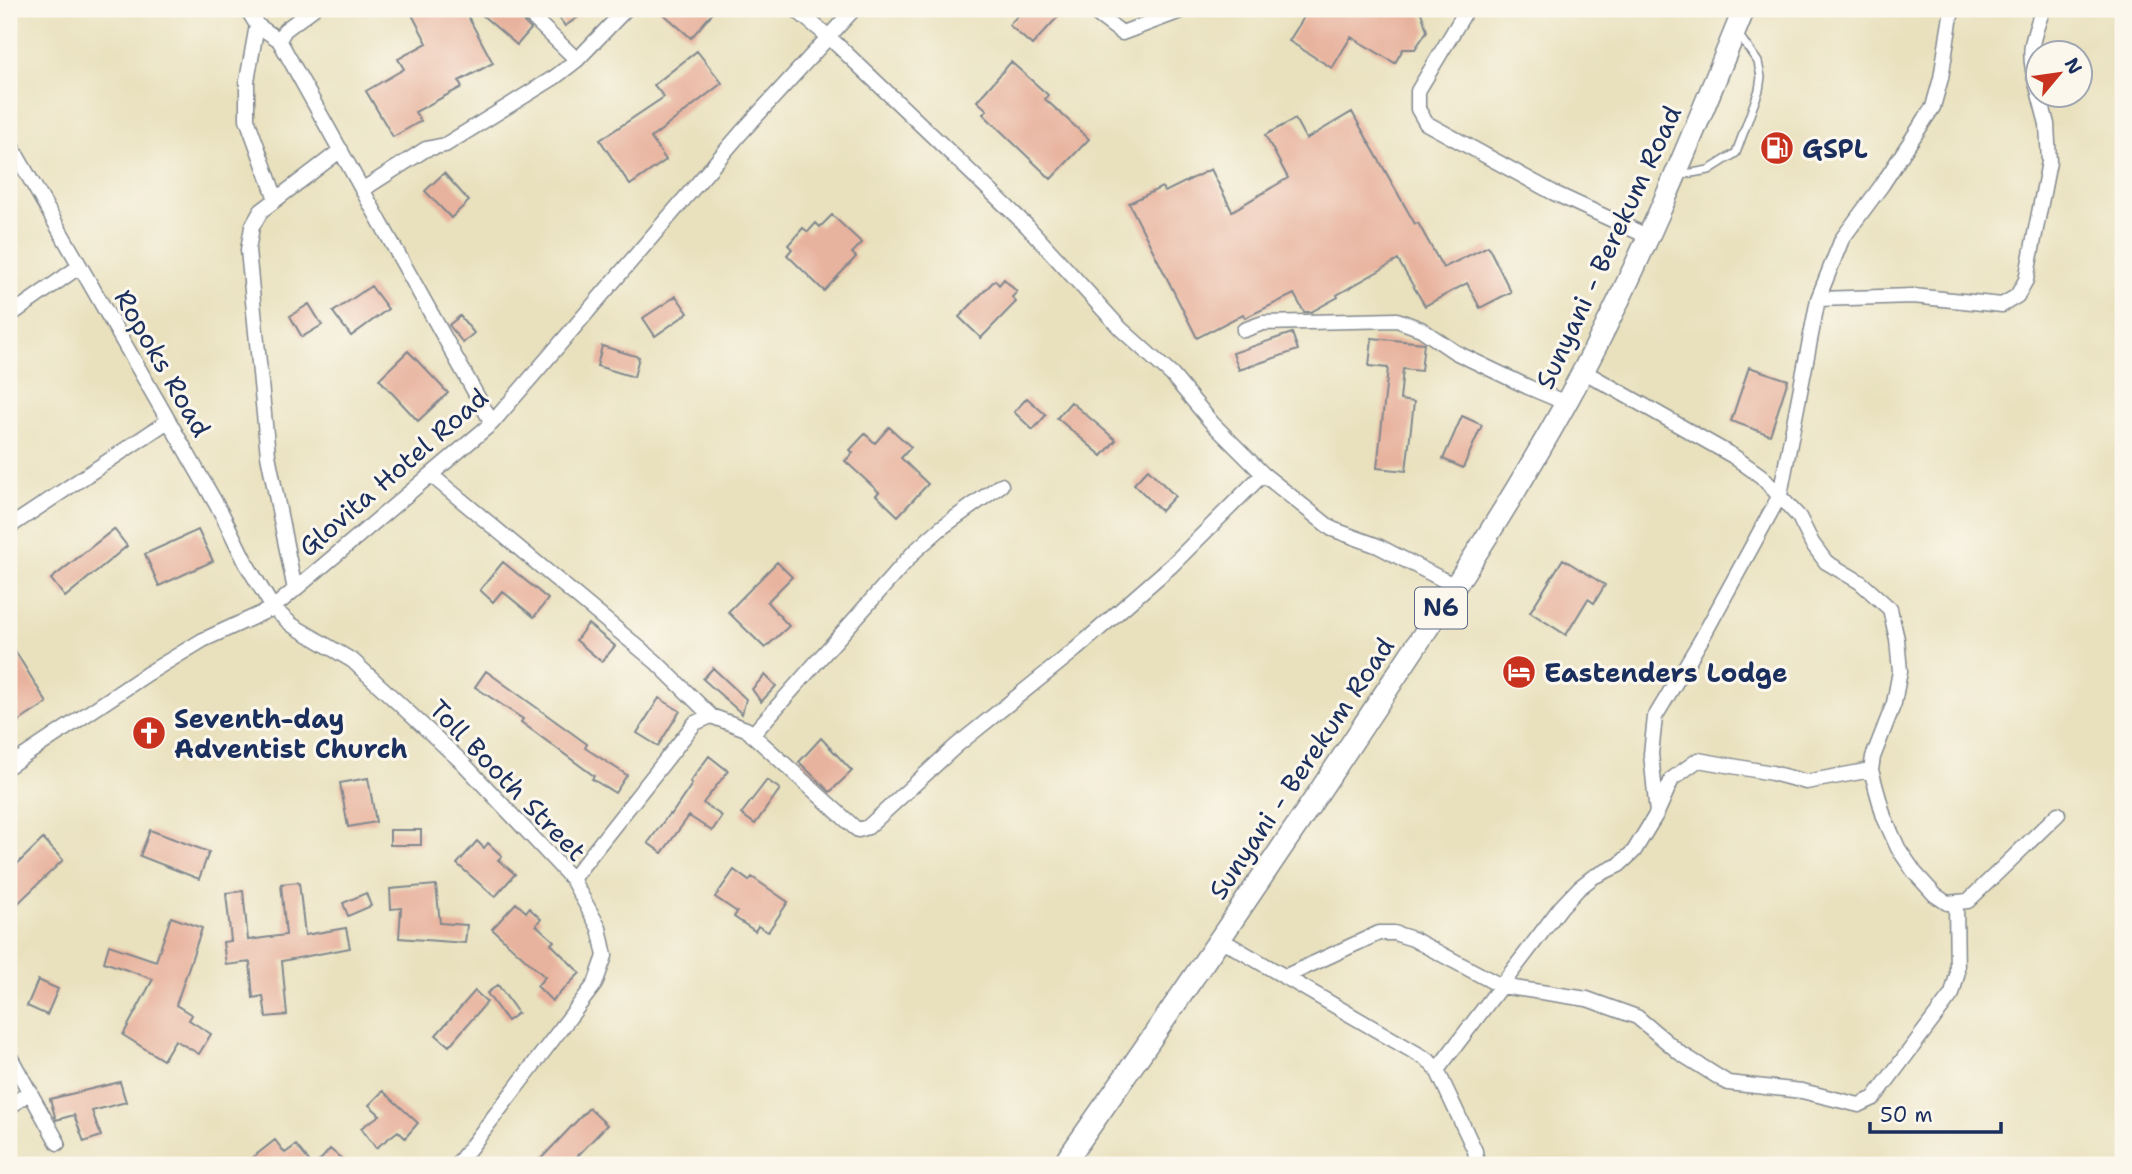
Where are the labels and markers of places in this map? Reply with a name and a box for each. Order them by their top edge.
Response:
fuel station icon: GSPL [1758,129,1796,167]
place label: GSPL [1802,131,1868,166]
hotel icon: Eastenders Lodge [1500,653,1538,691]
place label: Eastenders Lodge [1544,655,1788,690]
place label: Seventh-day Adventist Church [174,701,408,766]
church icon: Seventh-day Adventist Church [130,714,168,752]

